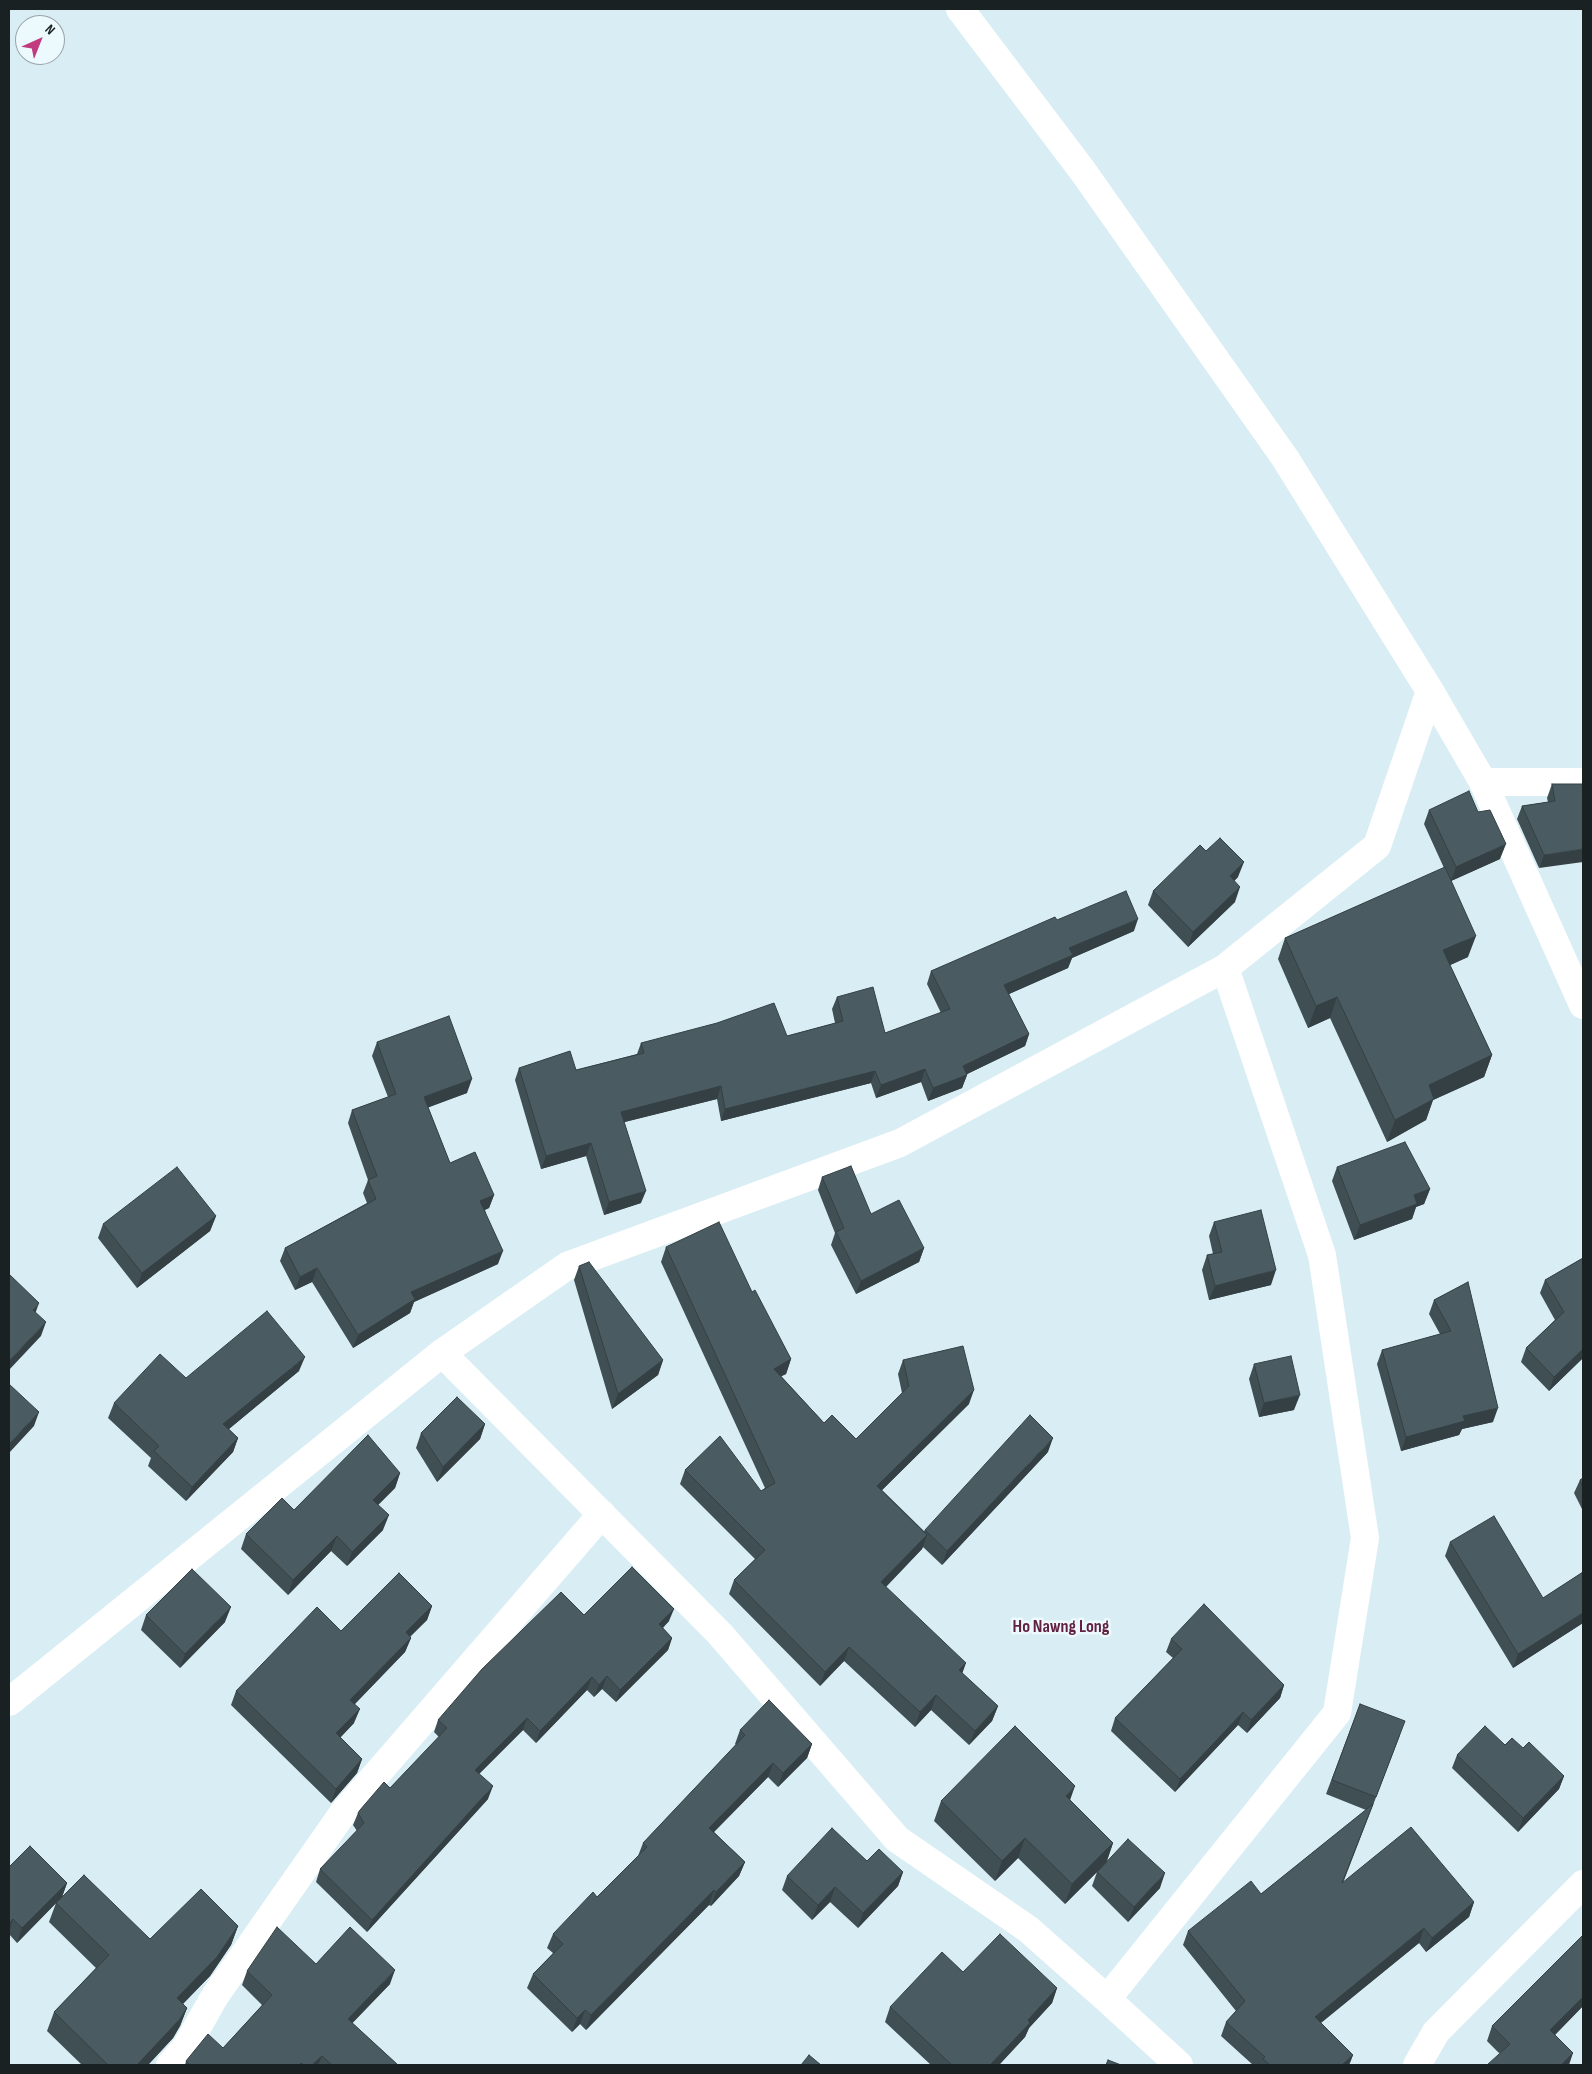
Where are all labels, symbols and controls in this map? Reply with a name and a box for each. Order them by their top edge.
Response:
north arrow [15,15,65,65]
text: N [41,21,59,38]
district label: Ho Nawng Long [1013,1616,1109,1638]

